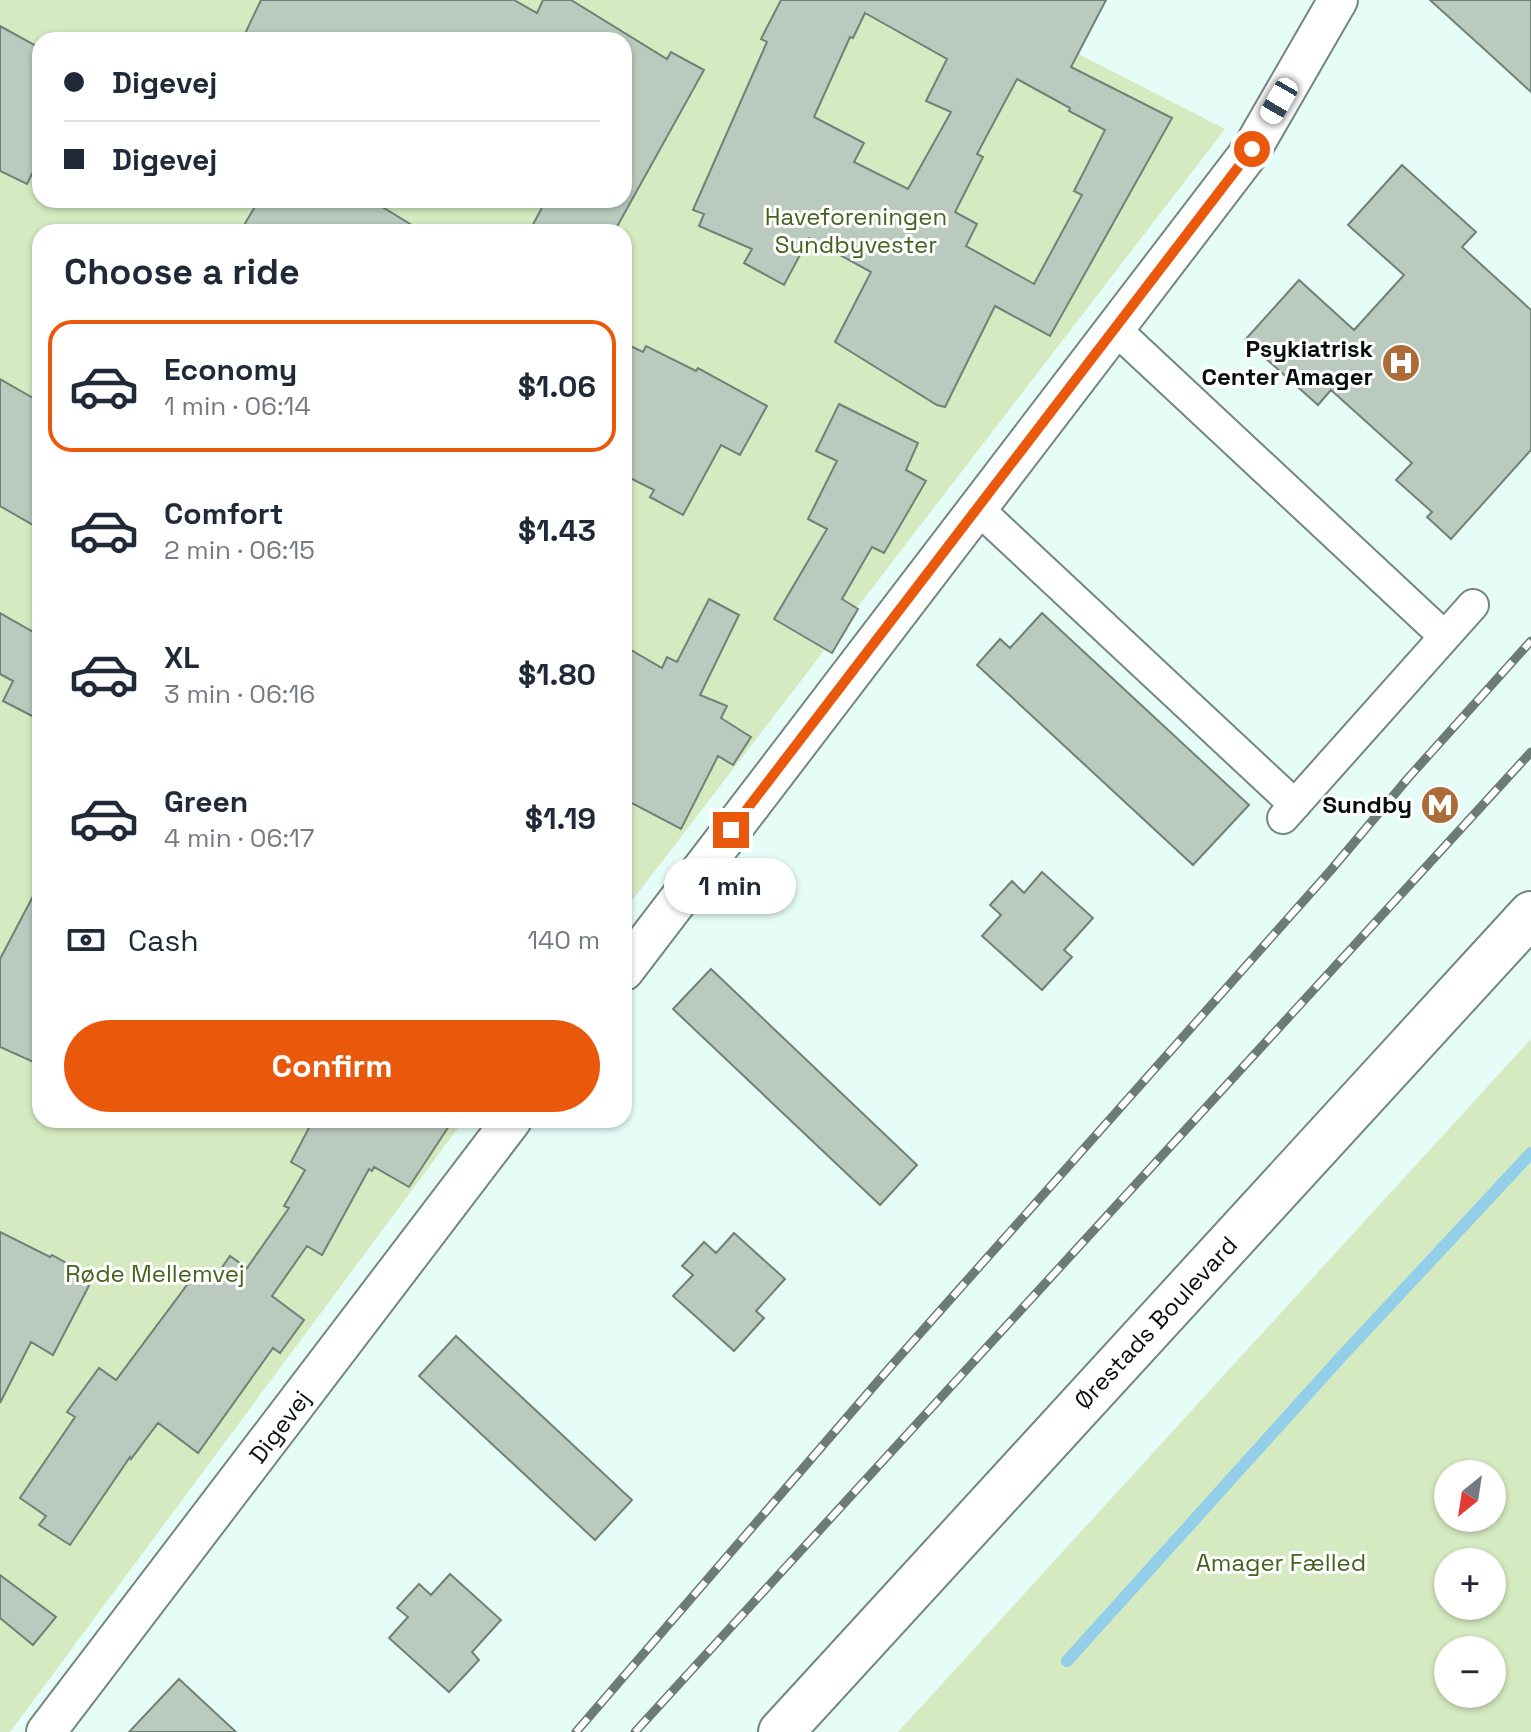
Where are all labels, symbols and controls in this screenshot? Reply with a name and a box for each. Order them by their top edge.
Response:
text: Digevej [112,63,217,102]
car [1257,74,1301,128]
route start [1234,131,1270,167]
text: Digevej [112,140,217,179]
park label: Haveforeningen Sundbyvester [765,201,947,260]
text: Choose a ride [64,249,300,295]
place label: Psykiatrisk Center Amager [1202,333,1373,392]
hospital icon: Psykiatrisk Center Amager [1380,342,1422,384]
icon: car [68,350,140,422]
text: Economy [164,350,297,389]
text: $1.06 [518,367,596,406]
text: 1 min · 06:14 [164,389,311,423]
icon: car [68,494,140,566]
text: Comfort [164,494,283,533]
text: $1.43 [518,511,596,550]
text: 2 min · 06:15 [164,533,315,567]
icon: car [68,638,140,710]
text: XL [164,638,200,677]
text: $1.80 [518,655,596,694]
text: 3 min · 06:16 [164,677,315,711]
icon: car [68,782,140,854]
text: Green [164,782,248,821]
metro station icon: Sundby [1419,784,1461,826]
place label: Sundby [1322,789,1412,820]
text: $1.19 [525,799,596,838]
route end [713,812,749,848]
text: 4 min · 06:17 [164,821,315,855]
callout: 1 min [665,858,797,914]
text: 1 min [698,869,762,903]
icon: cash [64,918,108,962]
text: Cash [128,921,199,960]
text: 140 m [527,923,600,957]
button: Confirm [64,1020,600,1112]
street label: Ørestads Boulevard [1067,1230,1244,1416]
park label: Røde Mellemvej [65,1258,245,1289]
street label: Digevej [242,1384,317,1469]
north arrow [1434,1460,1506,1532]
map controls [1434,1460,1506,1708]
park label: Amager Fælled [1196,1547,1366,1578]
button: + [1434,1548,1506,1620]
button: − [1434,1636,1506,1708]

